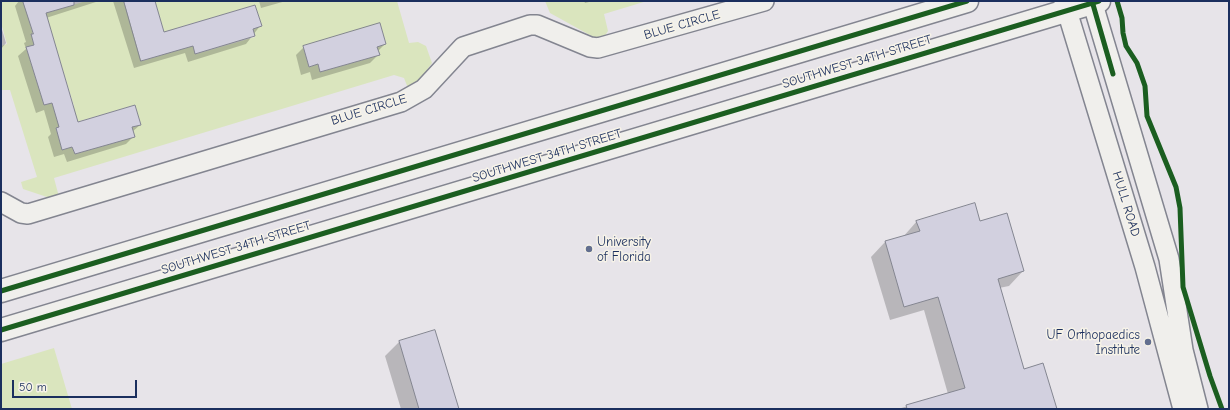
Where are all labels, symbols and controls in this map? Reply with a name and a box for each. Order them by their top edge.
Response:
street label: BLUE CIRCLE [642,7,722,43]
street label: SOUTHWEST 34TH STREET [780,32,934,92]
street label: BLUE CIRCLE [329,91,409,129]
street label: SOUTHWEST 34TH STREET [470,126,624,186]
street label: HULL ROAD [1109,169,1143,239]
street label: SOUTHWEST 34TH STREET [159,218,313,278]
place label: University of Florida [597,234,651,265]
marker: University of Florida [584,244,594,254]
place label: UF Orthopaedics Institute [1046,327,1140,358]
marker: UF Orthopaedics Institute [1143,337,1153,347]
scale bar [14,372,139,398]
text: 50 m [19,380,47,394]

